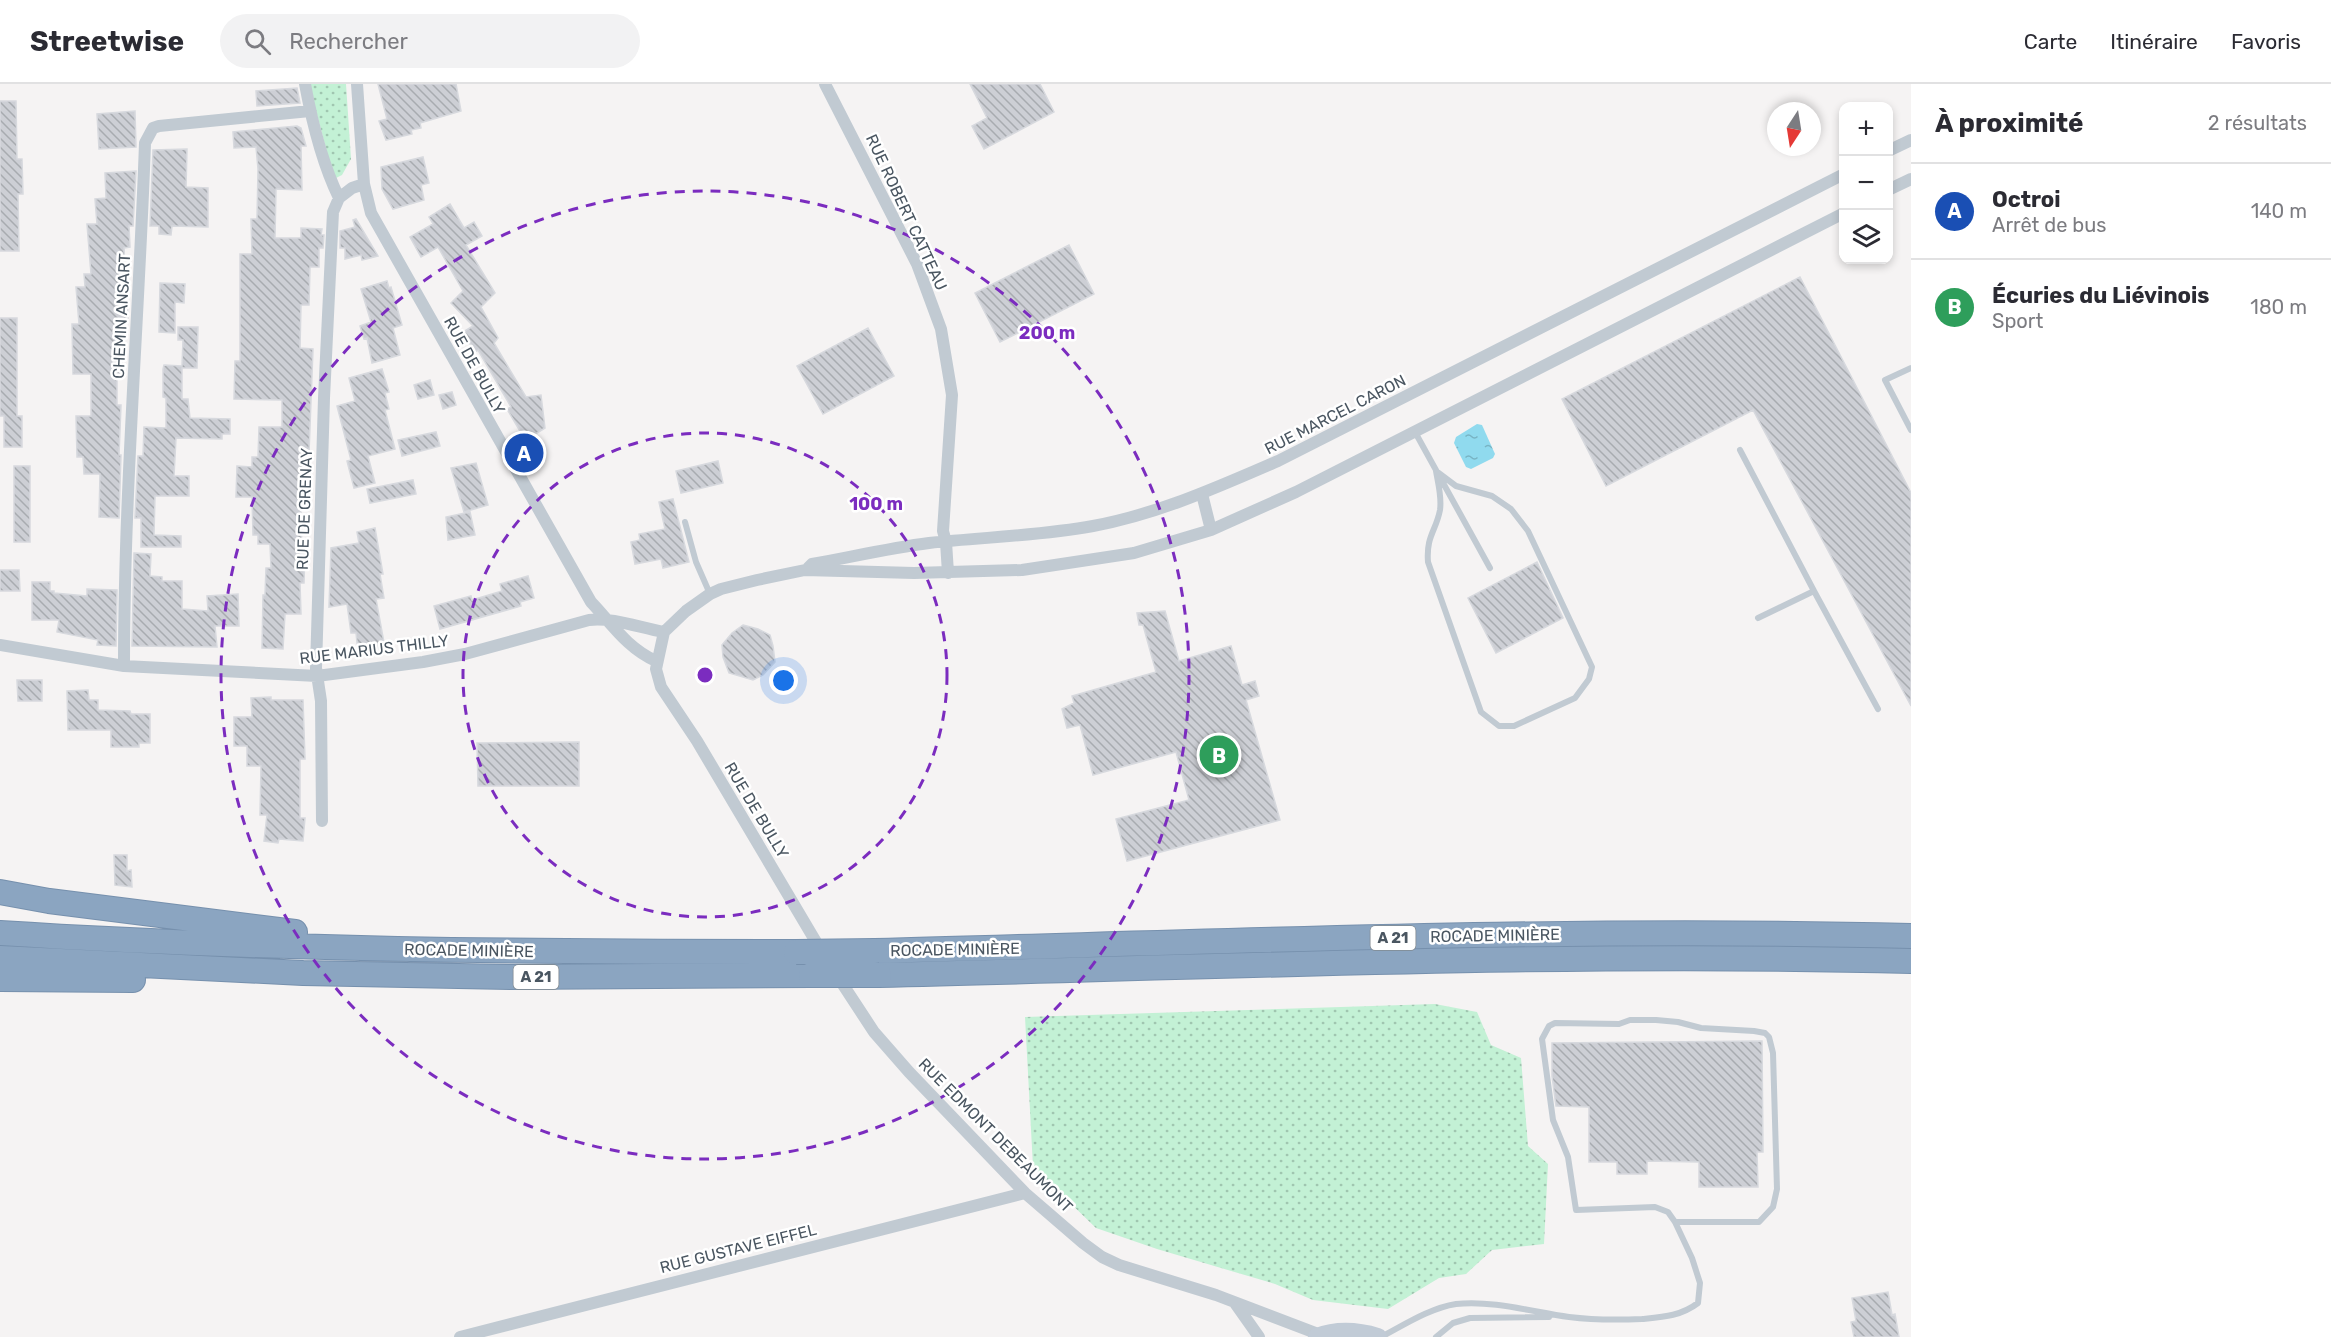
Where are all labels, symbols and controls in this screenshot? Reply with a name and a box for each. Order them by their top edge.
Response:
search box [220,14,640,68]
text: Streetwise [30,25,184,58]
icon: search [241,25,274,58]
text: Rechercher [289,28,408,55]
text: Carte [2024,29,2077,54]
text: Itinéraire [2110,29,2198,54]
text: Favoris [2231,29,2301,54]
north arrow [1767,102,1821,156]
map controls [1839,102,1893,264]
button: + [1839,102,1893,156]
text: À proximité [1935,108,2084,139]
text: 2 résultats [2208,111,2307,135]
street label: RUE ROBERT CATTEAU [862,131,951,293]
button: − [1839,156,1893,210]
text: Octroi [1992,186,2061,213]
text: A [1947,199,1962,223]
text: 140 m [2251,199,2307,223]
button: layers [1839,210,1893,264]
text: Arrêt de bus [1992,213,2106,237]
street label: CHEMIN ANSART [109,253,134,379]
text: Écuries du Liévinois [1992,282,2209,309]
text: B [1947,295,1962,319]
text: 180 m [2250,295,2307,319]
text: Sport [1992,309,2043,333]
street label: RUE DE BULLY [440,313,509,417]
text: 200 m [1019,322,1075,344]
street label: RUE MARCEL CARON [1262,371,1409,458]
pin: A [504,430,544,476]
street label: RUE DE GRENAY [293,448,316,570]
text: 100 m [849,493,903,515]
street label: RUE MARIUS THILLY [298,631,450,668]
centre of rings [695,665,715,685]
your location [769,666,798,695]
pin: B [1200,732,1238,778]
street label: RUE DE BULLY [720,759,793,862]
street label: ROCADE MINIÈRE [1430,925,1560,946]
road number: A 21 [1370,926,1416,950]
street label: ROCADE MINIÈRE [890,939,1020,960]
street label: ROCADE MINIÈRE [404,940,534,961]
road number: A 21 [514,965,558,989]
street label: RUE EDMONT DEBEAUMONT [915,1054,1077,1216]
street label: RUE GUSTAVE EIFFEL [658,1220,818,1277]

